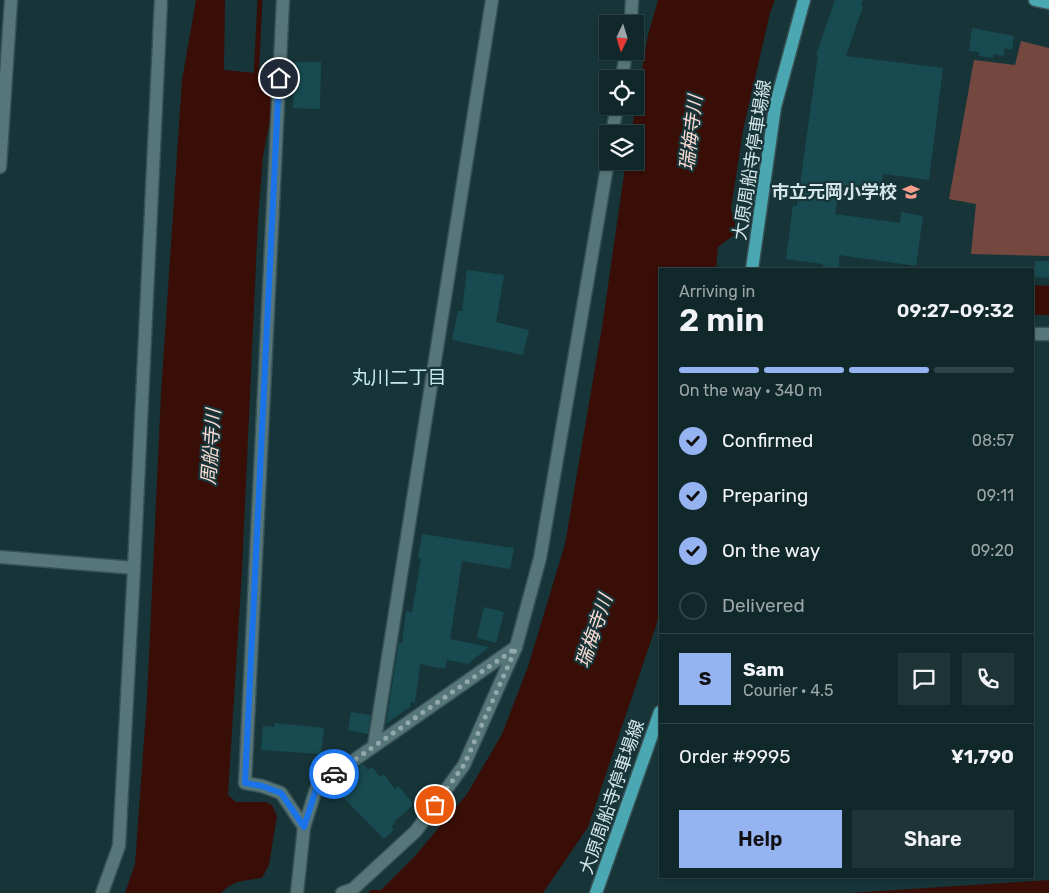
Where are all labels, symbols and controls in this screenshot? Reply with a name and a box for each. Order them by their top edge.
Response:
north arrow [599,15,644,60]
map controls [599,15,644,170]
pin [258,57,300,99]
icon: home [265,64,293,92]
button: locate [599,70,644,115]
street label: 大原周船寺停車場線 [728,78,776,242]
water label: 瑞梅寺川 [675,92,707,172]
button: layers [599,125,644,170]
place label: 市立元岡小学校 [771,181,897,203]
school or university icon: 市立元岡小学校 [901,182,921,202]
text: Arriving in [679,282,755,301]
text: 09:27–09:32 [897,299,1014,322]
text: 2 min [679,301,764,339]
district label: 丸川二丁目 [351,366,447,389]
text: On the way · 340 m [679,381,822,400]
water label: 周船寺川 [197,406,225,486]
icon: check [679,427,707,455]
text: Confirmed [722,429,813,452]
text: 08:57 [972,431,1014,450]
icon: check [679,482,707,510]
text: Preparing [722,484,808,507]
text: 09:11 [977,486,1014,505]
icon: check [679,537,707,565]
text: On the way [722,539,820,562]
text: 09:20 [971,541,1014,560]
water label: 瑞梅寺川 [571,589,618,671]
text: Delivered [722,594,805,617]
button: chat [898,653,950,705]
button: phone [962,653,1014,705]
text: Sam [743,658,784,681]
text: S [699,667,711,690]
text: Courier · 4.5 [743,681,833,700]
street label: 大原周船寺停車場線 [575,717,649,877]
text: Order #9995 [679,745,791,768]
text: ¥1,790 [951,745,1014,768]
courier [309,749,359,799]
icon: car [320,760,348,788]
pin [414,784,456,826]
icon: bag [421,791,449,819]
button: Help [679,810,842,868]
button: Share [852,810,1014,868]

